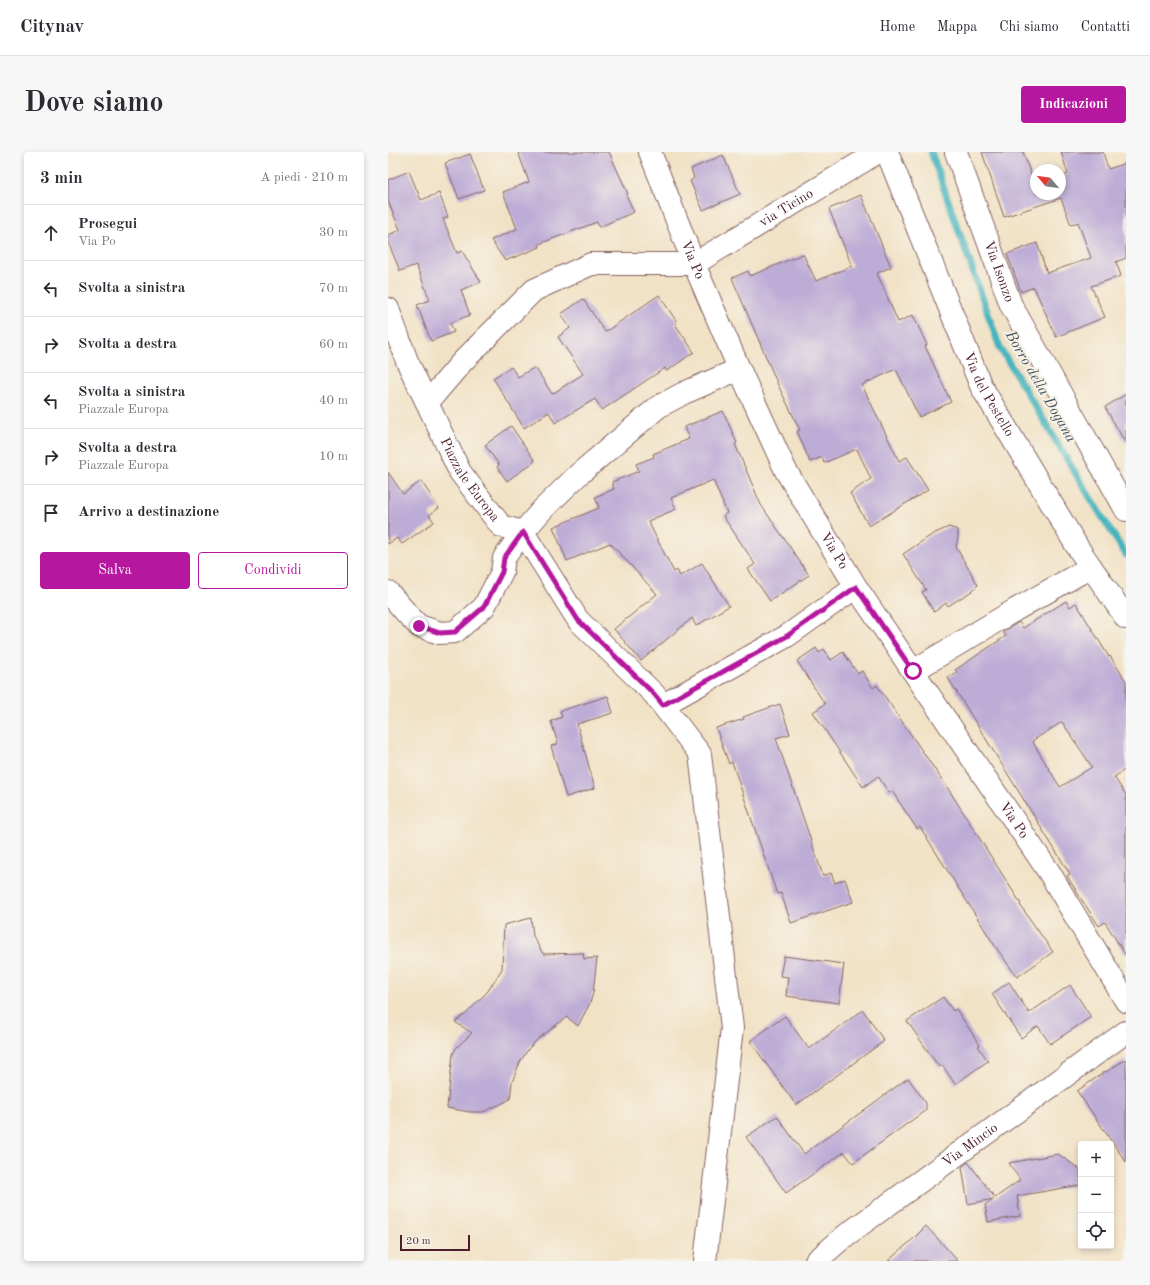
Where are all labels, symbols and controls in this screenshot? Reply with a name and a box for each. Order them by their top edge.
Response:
text: Citynav [20,18,84,37]
text: Home [880,20,915,34]
text: Mappa [937,20,977,34]
text: Chi siamo [999,20,1059,34]
text: Contatti [1081,20,1130,34]
button: Indicazioni [1021,86,1126,123]
text: Dove siamo [24,90,164,118]
north arrow [1030,164,1066,200]
text: 3 min [40,170,83,187]
text: A piedi · 210 m [260,171,348,184]
street label: via Ticino [757,186,816,229]
text: Prosegui [78,217,137,232]
icon: ahead [40,222,62,244]
text: 30 m [319,226,348,239]
text: Via Po [78,235,116,248]
street label: Via Po [678,239,707,281]
street label: Via Isonzo [982,239,1016,304]
icon: left [40,278,62,300]
text: Svolta a sinistra [78,281,185,296]
text: 70 m [319,282,348,295]
water label: Borro della Dogana [1001,328,1078,445]
icon: right [40,334,62,356]
text: Svolta a destra [78,337,177,352]
text: 60 m [319,338,348,351]
street label: Via del Pestello [961,350,1017,439]
text: Svolta a sinistra [78,385,185,400]
icon: left [40,390,62,412]
text: 40 m [319,394,348,407]
text: Piazzale Europa [78,403,169,416]
street label: Piazzale Europa [438,435,502,524]
text: Svolta a destra [78,441,177,456]
icon: right [40,446,62,468]
text: 10 m [319,450,348,463]
text: Piazzale Europa [78,459,169,472]
icon: arrive [40,502,62,524]
text: Arrivo a destinazione [78,505,219,520]
street label: Via Po [818,530,851,572]
button: Salva [40,552,190,589]
button: Condividi [198,552,348,589]
route end [410,617,428,635]
route start [904,662,922,680]
street label: Via Po [997,799,1031,841]
street label: Via Mincio [940,1120,1001,1170]
map controls [1078,1141,1114,1249]
button: + [1078,1141,1114,1177]
button: − [1078,1177,1114,1213]
button: locate [1078,1213,1114,1249]
scale bar [400,1233,470,1252]
text: 20 m [406,1236,431,1247]

